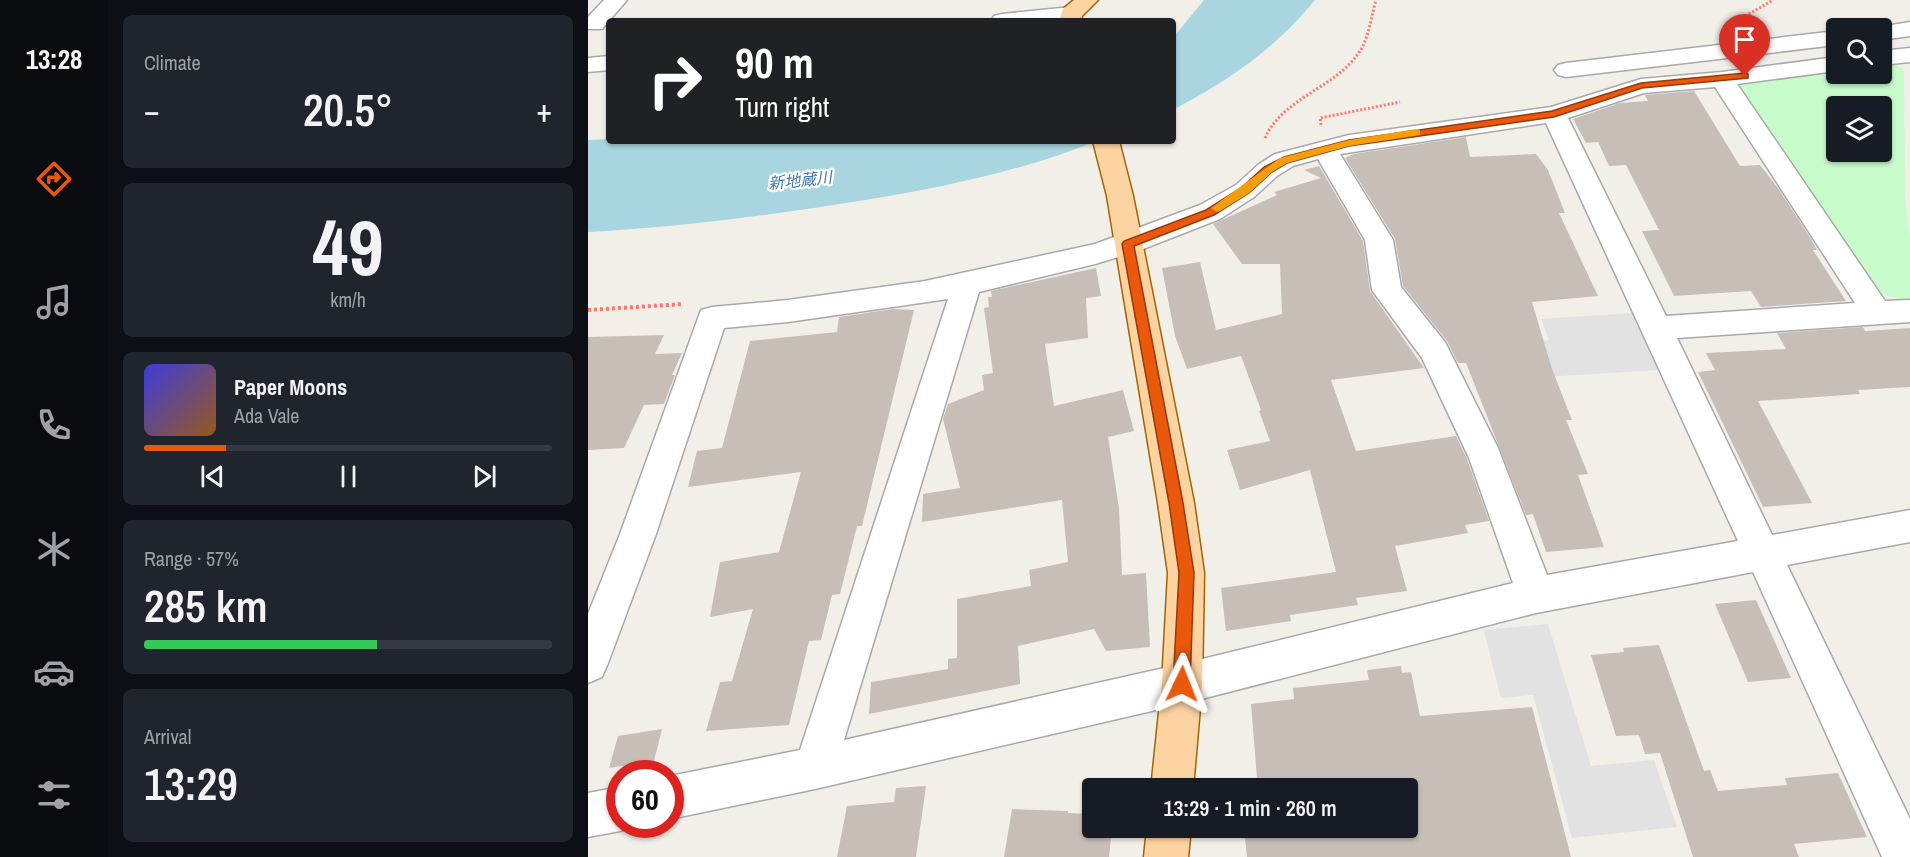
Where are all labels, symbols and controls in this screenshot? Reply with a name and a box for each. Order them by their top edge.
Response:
pin [1719,14,1770,76]
map controls [1826,18,1892,162]
button: search [1826,18,1892,84]
icon: arrive [1728,23,1761,56]
text: 90 m [735,35,814,91]
text: 13:28 [26,41,82,77]
icon: right [636,42,714,120]
text: Climate [144,49,201,76]
text: 20.5° [303,79,393,140]
text: − [144,88,160,132]
text: + [536,88,552,132]
text: Turn right [735,89,829,125]
button: layers [1826,96,1892,162]
icon: directions [33,158,75,200]
water label: 新地蔵川 [767,166,835,194]
text: 49 [312,194,384,299]
icon: music [33,281,75,323]
text: km/h [330,286,366,313]
text: Paper Moons [234,372,347,402]
text: Ada Vale [234,402,299,429]
icon: phone [33,404,75,446]
icon: previous [196,460,229,493]
icon: pause [332,460,365,493]
icon: next [468,460,501,493]
icon: climate [33,528,75,570]
text: Range · 57% [144,545,239,572]
text: 285 km [144,575,268,636]
icon: car [33,651,75,693]
position arrow [1150,652,1214,716]
text: Arrival [144,723,191,750]
text: 13:29 [144,753,238,814]
speed limit sign: 60 [606,760,684,838]
icon: filters [33,774,75,816]
text: 13:29 · 1 min · 260 m [1163,793,1337,823]

